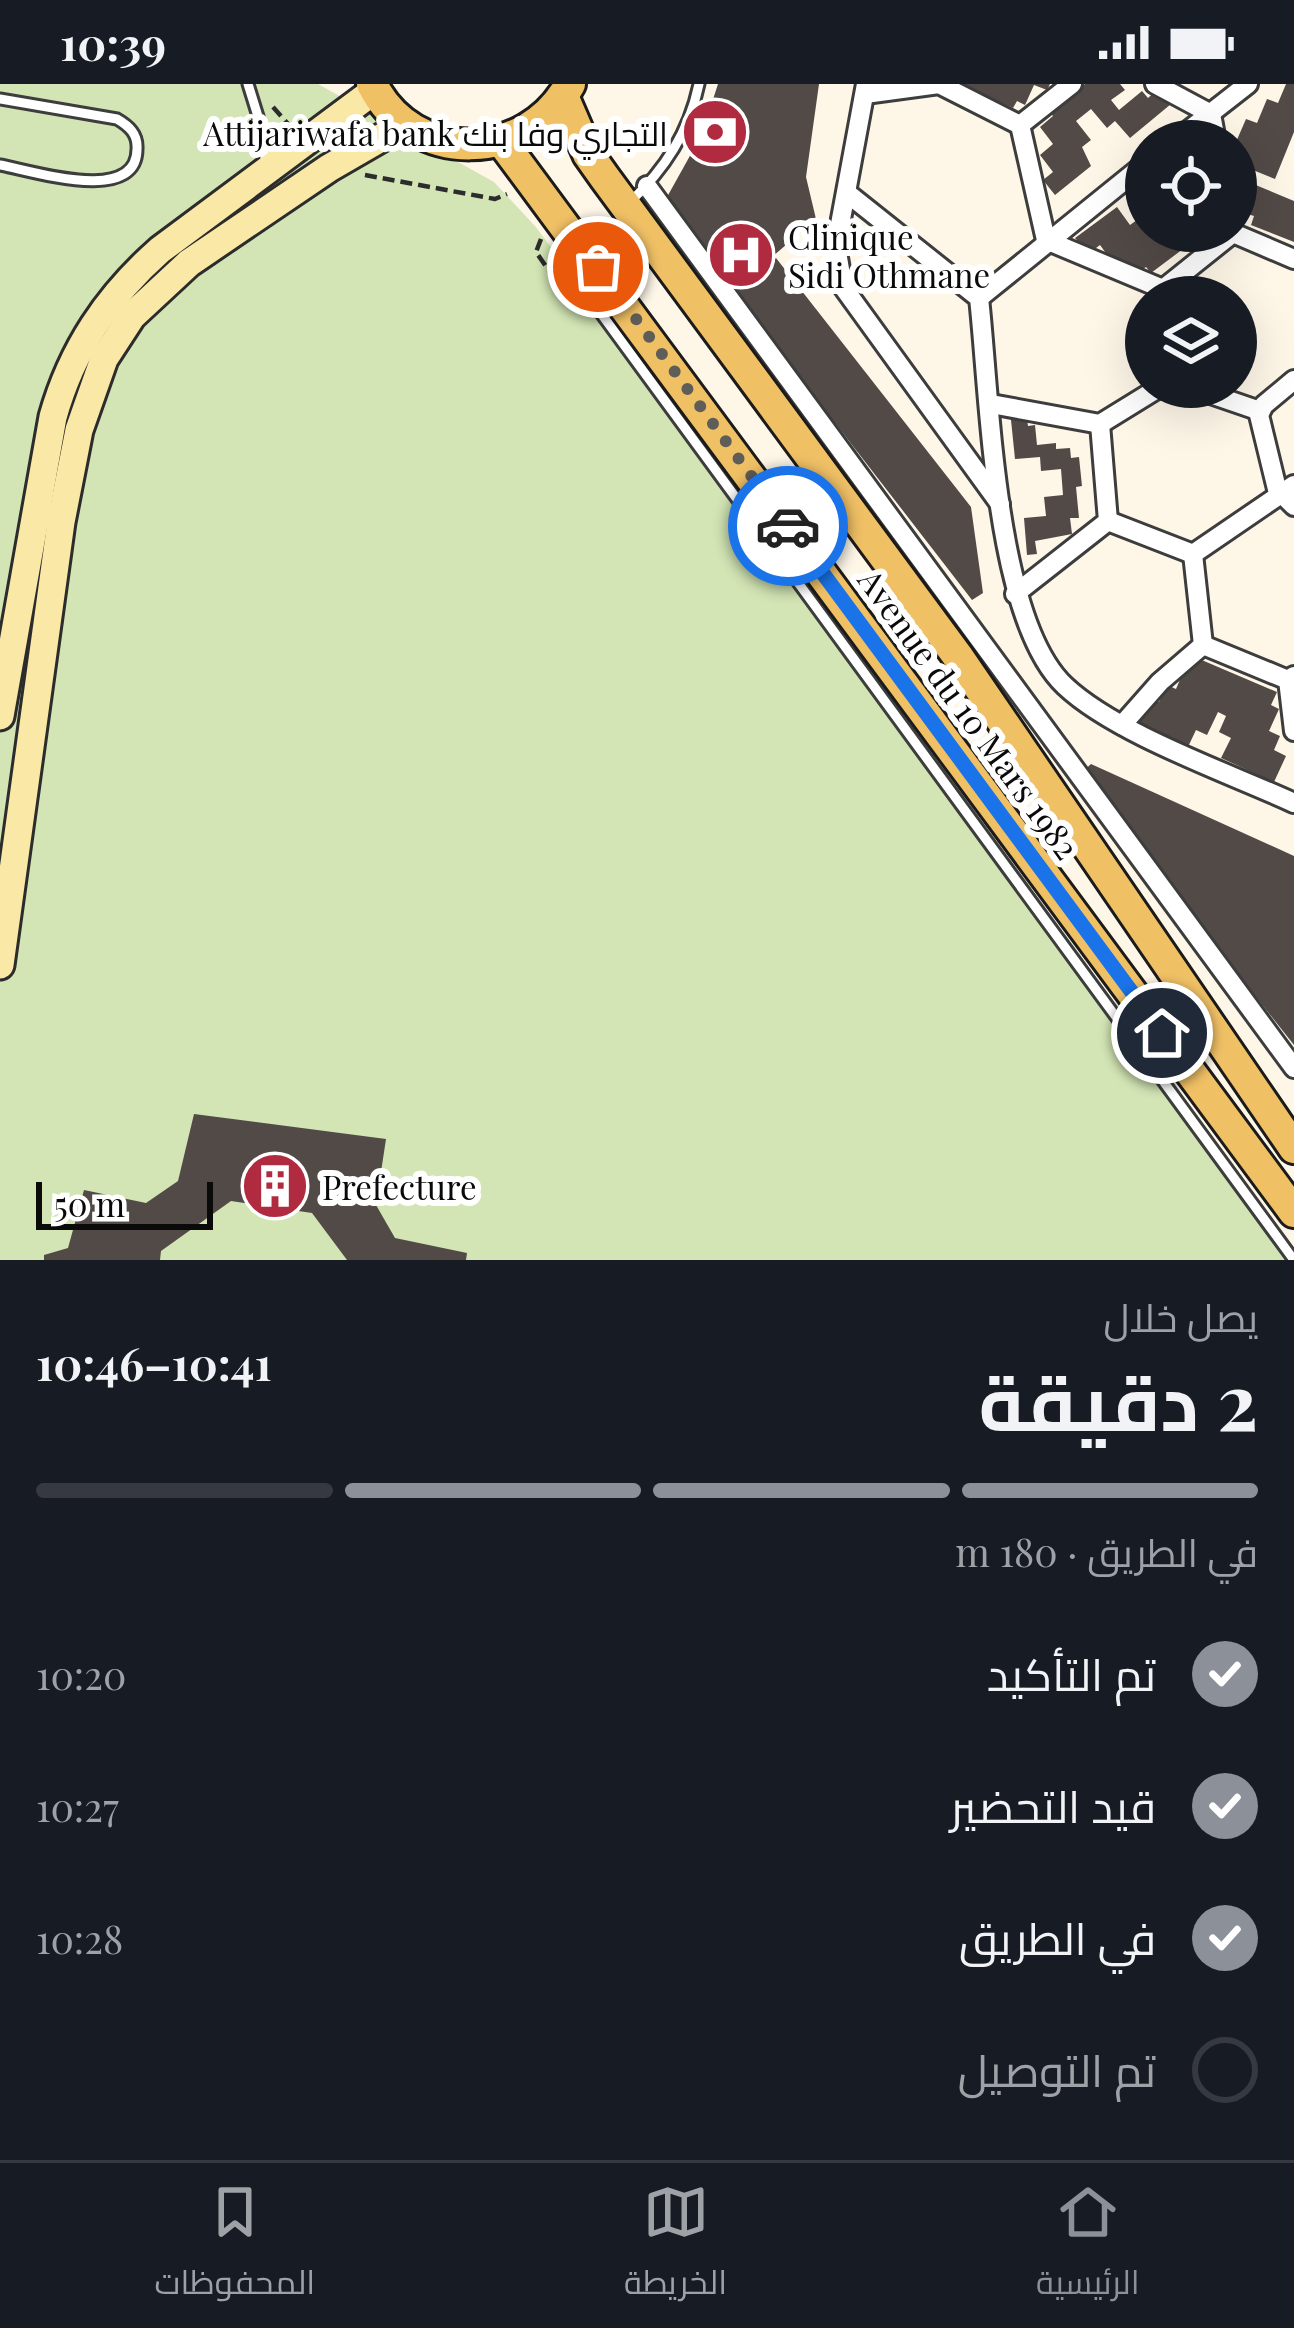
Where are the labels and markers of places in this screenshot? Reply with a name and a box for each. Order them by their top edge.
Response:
bank icon: Attijariwafa bank التجاري وفا بنك [680,97,750,167]
place label: Attijariwafa bank التجاري وفا بنك [202,110,668,160]
place label: Clinique Sidi Othmane [788,214,990,296]
pin [547,216,649,318]
hospital icon: Clinique Sidi Othmane [706,220,776,290]
pin [1111,982,1213,1084]
building icon: Prefecture [240,1151,310,1221]
place label: Prefecture [322,1164,477,1208]

